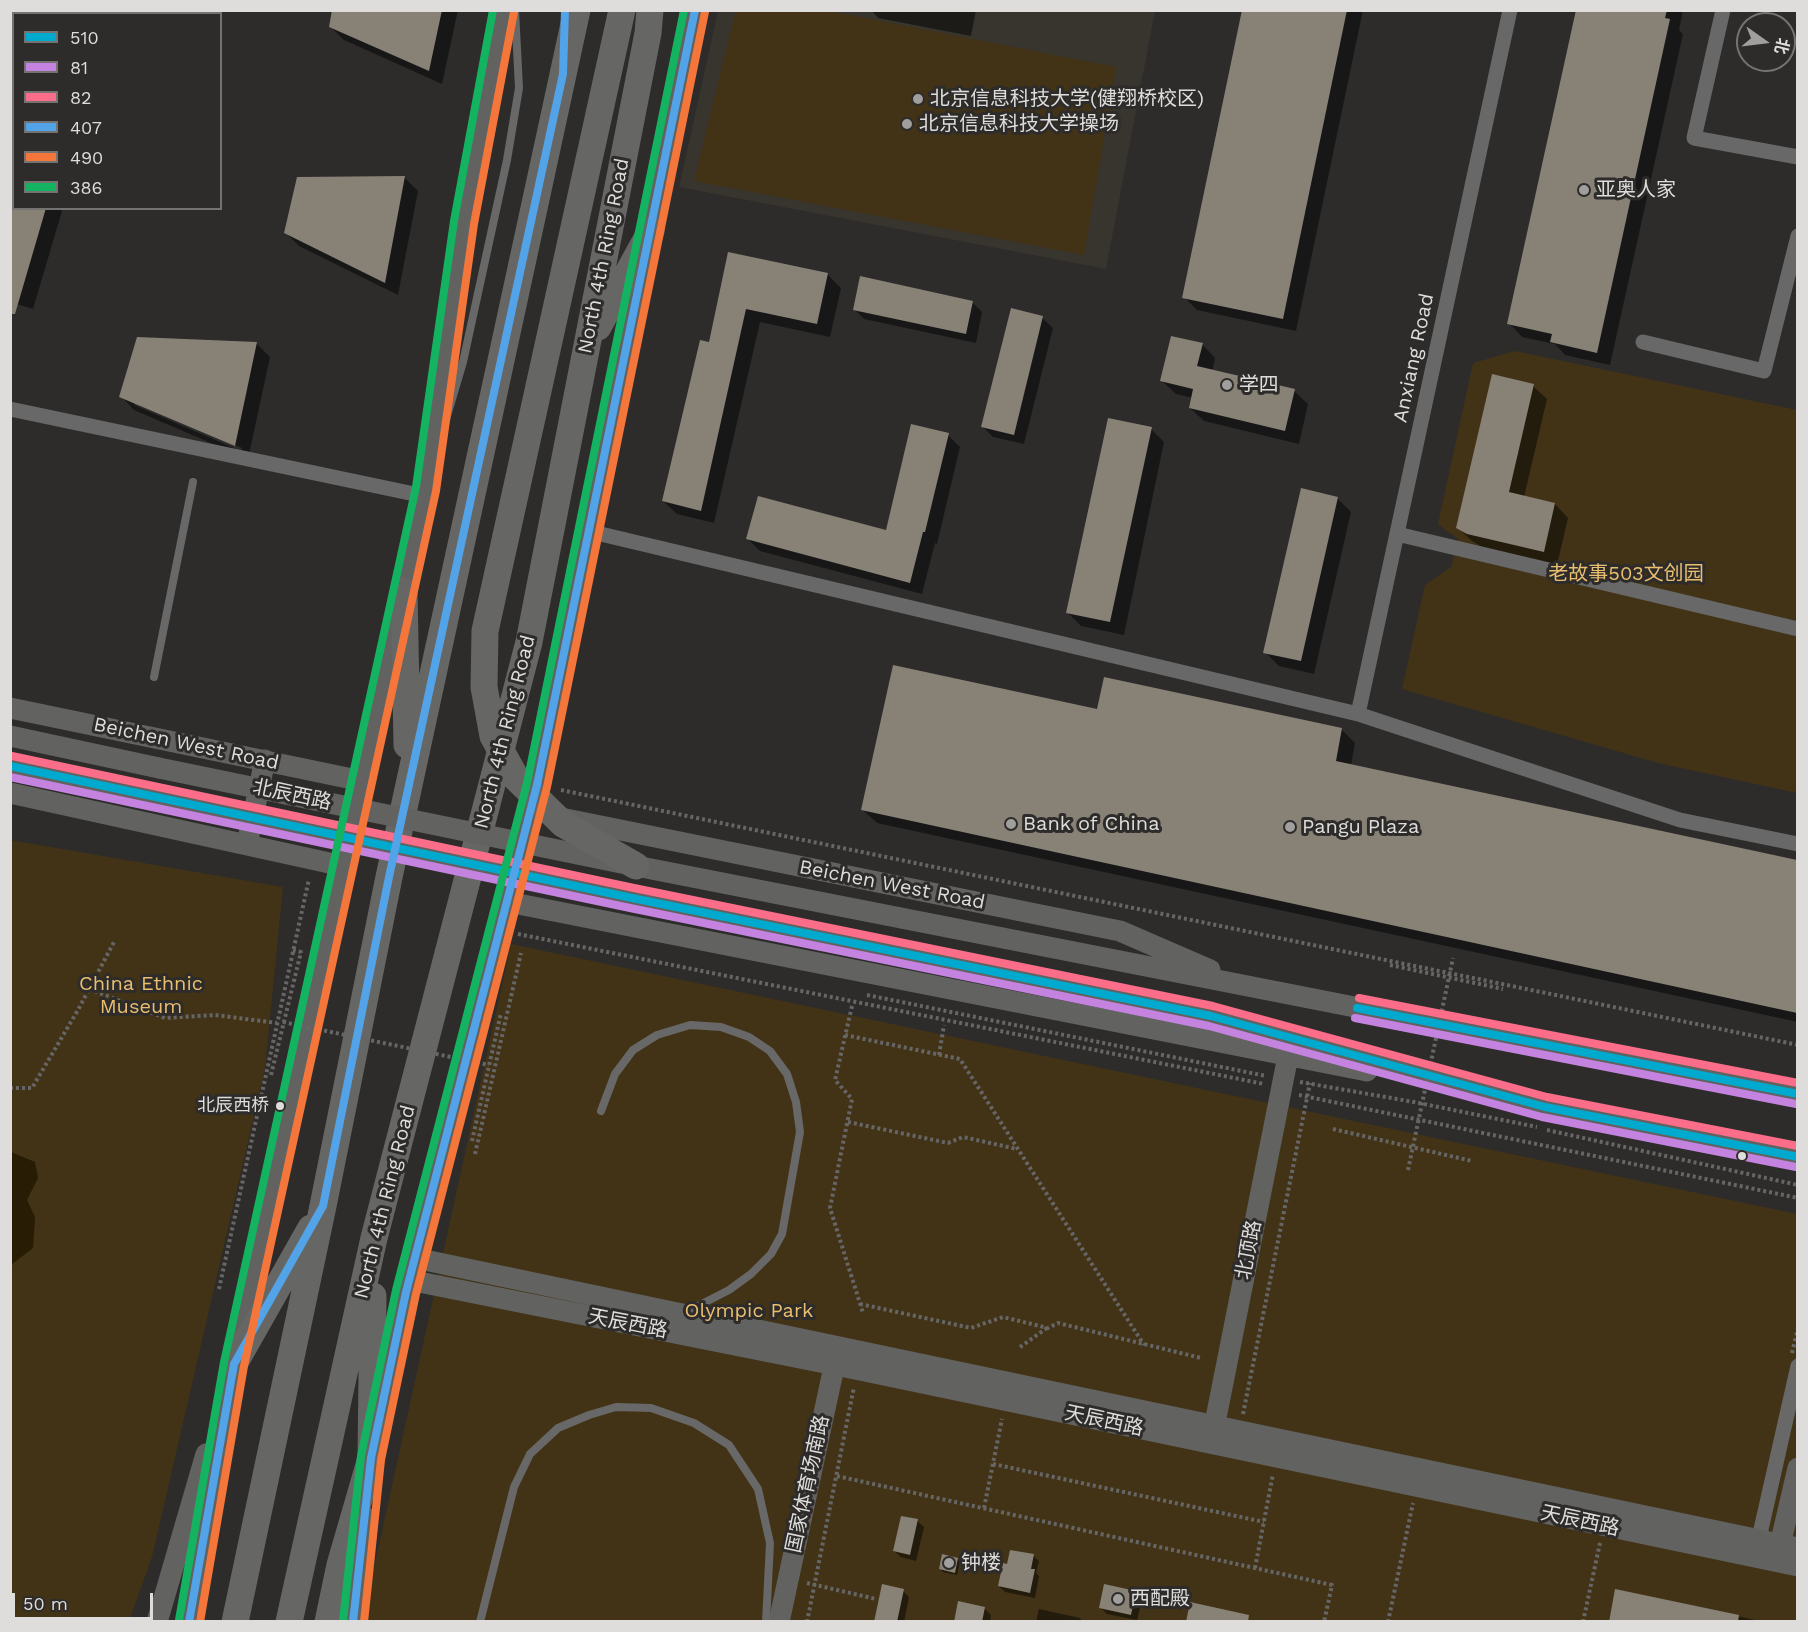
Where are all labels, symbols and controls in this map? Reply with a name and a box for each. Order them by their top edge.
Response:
legend [12,12,222,210]
north arrow [1736,12,1796,72]
text: 510 [70,27,99,48]
text: 北 [1771,36,1793,56]
text: 81 [70,57,88,78]
text: 82 [70,87,92,108]
place label: 北京信息科技大学(健翔桥校区) [930,87,1204,111]
marker: 北京信息科技大学(健翔桥校区) [911,92,925,106]
place label: 北京信息科技大学操场 [919,112,1119,136]
text: 407 [70,117,102,138]
marker: 北京信息科技大学操场 [900,117,914,131]
text: 490 [70,147,103,168]
street label: North 4th Ring Road [573,156,635,356]
text: 386 [70,177,103,198]
place label: 亚奥人家 [1596,178,1676,202]
marker: 亚奥人家 [1577,183,1591,197]
street label: Anxiang Road [1389,291,1439,425]
place label: 学四 [1239,373,1279,397]
marker: 学四 [1220,378,1234,392]
park label: 老故事503文创园 [1548,562,1704,586]
street label: North 4th Ring Road [469,633,541,831]
street label: Beichen West Road [91,713,281,775]
street label: 北辰西路 [250,775,334,815]
place label: Bank of China [1023,812,1160,836]
place label: Pangu Plaza [1302,815,1419,839]
marker: Bank of China [1004,817,1018,831]
marker: Pangu Plaza [1283,820,1297,834]
street label: Beichen West Road [797,855,987,915]
park label: China Ethnic Museum [79,972,203,1019]
place label: 北辰西桥 [197,1095,269,1117]
marker: 北辰西桥 [274,1100,286,1112]
street label: North 4th Ring Road [349,1103,421,1301]
unlabelled marker [1736,1150,1748,1162]
street label: 北顶路 [1231,1218,1267,1282]
park label: Olympic Park [685,1299,813,1323]
street label: 天辰西路 [586,1305,670,1343]
street label: 天辰西路 [1062,1401,1146,1441]
street label: 国家体育场南路 [782,1413,834,1555]
street label: 天辰西路 [1538,1501,1622,1541]
place label: 钟楼 [961,1551,1001,1575]
marker: 钟楼 [942,1556,956,1570]
scale bar [15,1581,156,1619]
place label: 西配殿 [1130,1587,1190,1611]
marker: 西配殿 [1111,1592,1125,1606]
text: 50 m [23,1593,68,1614]

